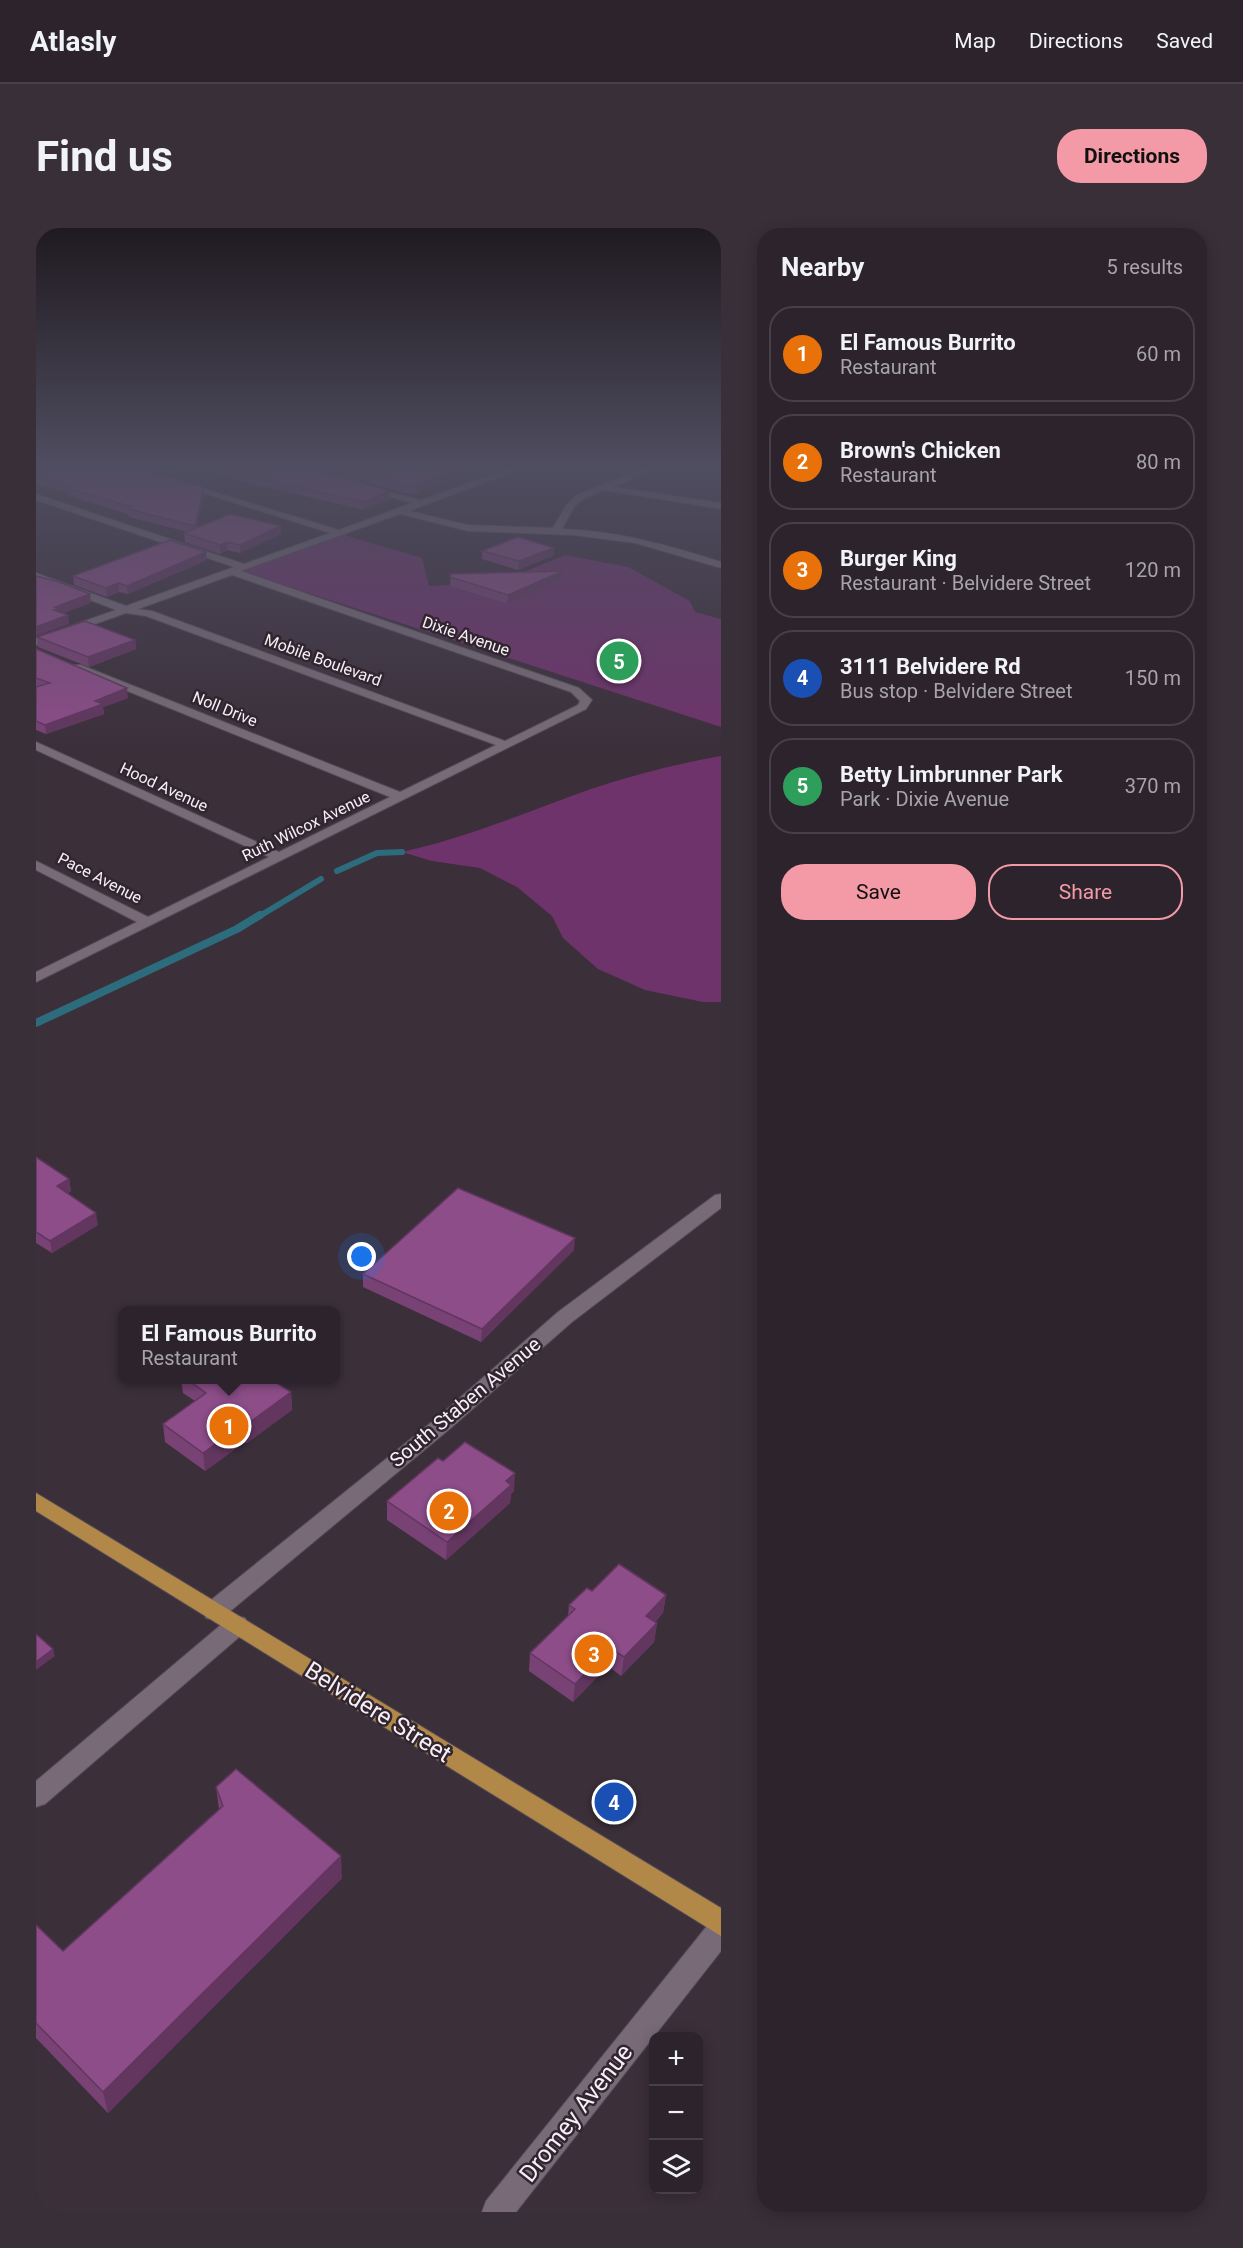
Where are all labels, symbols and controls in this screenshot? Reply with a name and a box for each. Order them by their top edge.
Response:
text: Atlasly [30,25,116,58]
text: Map [954,29,996,53]
text: Directions [1029,29,1123,53]
text: Saved [1156,29,1213,53]
button: Directions [1057,129,1207,183]
text: Find us [36,132,173,181]
text: Nearby [781,252,864,282]
text: 5 results [1107,255,1183,279]
text: El Famous Burrito [840,330,1016,355]
text: 1 [797,342,808,366]
text: 60 m [1136,342,1181,366]
text: Restaurant [840,355,937,379]
text: Brown's Chicken [840,438,1001,463]
text: 2 [797,450,808,474]
text: 80 m [1136,450,1181,474]
text: Restaurant [840,463,937,487]
text: Burger King [840,546,957,571]
text: 3 [797,558,808,582]
text: 120 m [1125,558,1181,582]
text: Restaurant · Belvidere Street [840,571,1091,595]
street label: Dixie Avenue [420,612,512,660]
street label: Mobile Boulevard [262,630,384,690]
pin: 5 [600,638,638,684]
text: 3111 Belvidere Rd [840,654,1021,679]
text: 4 [797,666,808,690]
text: 150 m [1125,666,1181,690]
text: Bus stop · Belvidere Street [840,679,1073,703]
street label: Noll Drive [190,687,260,731]
street label: Hood Avenue [117,758,211,816]
text: Betty Limbrunner Park [840,762,1063,787]
text: 5 [797,774,808,798]
text: 370 m [1125,774,1181,798]
street label: Ruth Wilcox Avenue [239,787,373,865]
text: Park · Dixie Avenue [840,787,1009,811]
street label: Pace Avenue [55,849,145,907]
button: Save [781,864,976,920]
button: Share [988,864,1183,920]
your location [347,1242,376,1271]
popup [118,1306,340,1384]
text: El Famous Burrito [141,1321,317,1346]
street label: South Staben Avenue [385,1332,545,1472]
text: Restaurant [141,1346,238,1370]
pin: 1 [210,1404,248,1448]
pin: 2 [430,1488,468,1534]
pin: 3 [574,1632,614,1676]
street label: Belvidere Street [300,1656,456,1768]
pin: 4 [594,1780,634,1824]
map controls [649,2032,703,2194]
button: + [649,2032,703,2086]
street label: Dromey Avenue [514,2039,638,2187]
button: − [649,2086,703,2140]
button: layers [649,2140,703,2194]

